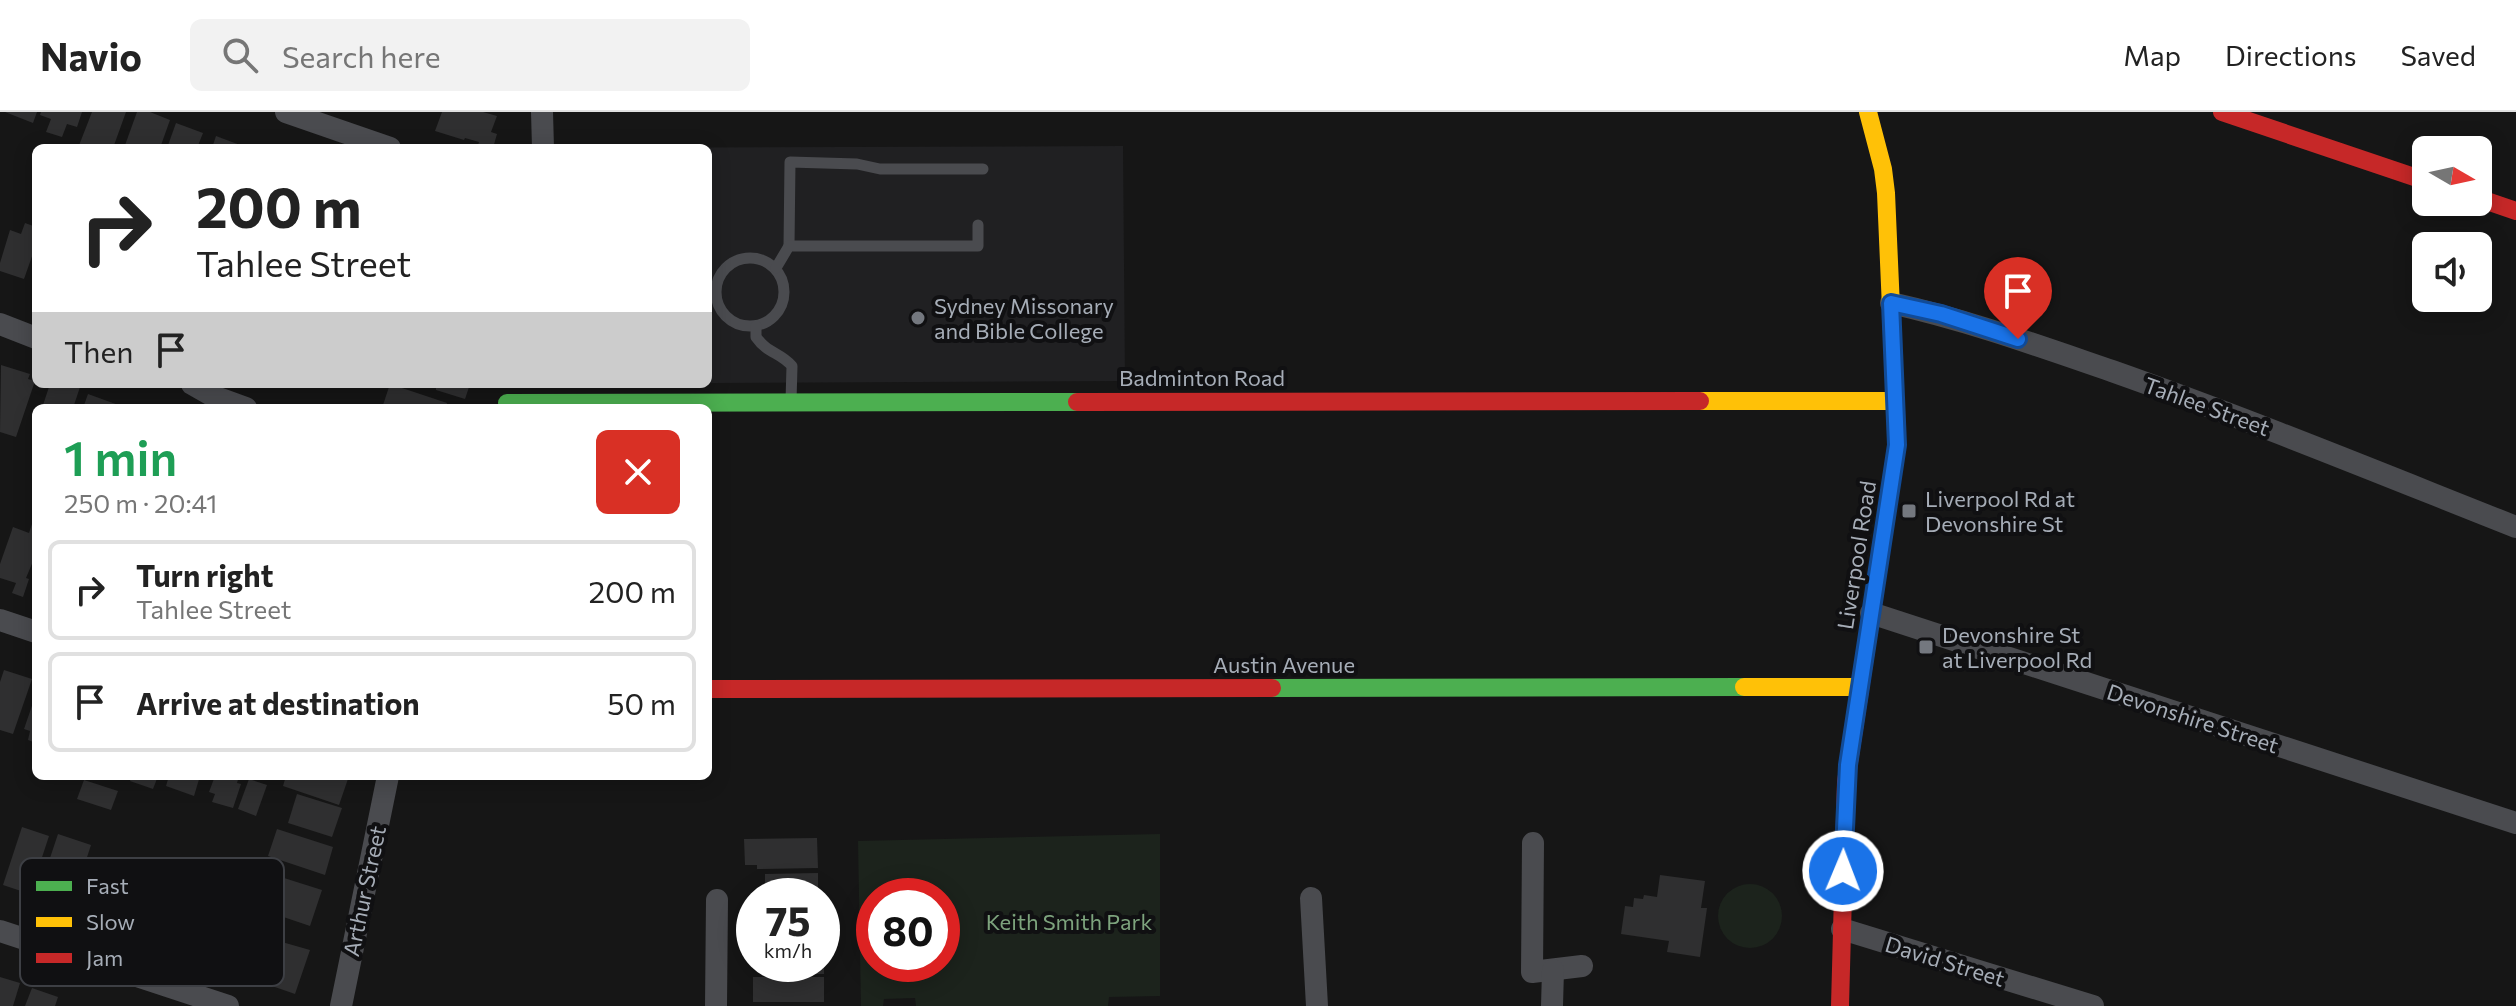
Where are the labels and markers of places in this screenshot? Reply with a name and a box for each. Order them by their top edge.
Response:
pin [1984,257,2052,339]
place label: Sydney Missonary and Bible College [934,292,1114,344]
marker: Sydney Missonary and Bible College [909,309,927,327]
place label: Liverpool Rd at Devonshire St [1925,485,2075,537]
marker: Liverpool Rd at Devonshire St [1900,502,1918,520]
place label: Devonshire St at Liverpool Rd [1942,621,2092,673]
marker: Devonshire St at Liverpool Rd [1917,638,1935,656]

